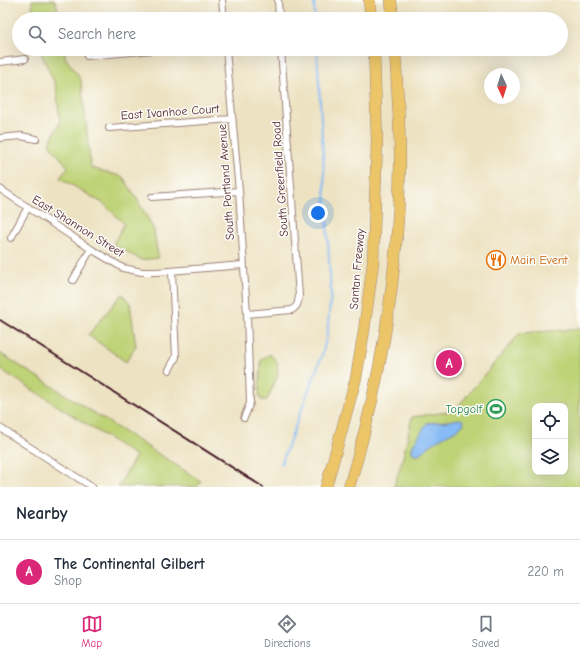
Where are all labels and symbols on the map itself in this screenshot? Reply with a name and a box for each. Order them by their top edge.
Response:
north arrow [484,68,520,104]
street label: East Ivanhoe Court [120,102,220,122]
street label: South Greenfield Road [269,121,291,237]
street label: South Portland Avenue [215,124,237,240]
street label: East Shannon Street [30,192,127,260]
your location [308,203,328,223]
street label: Santan Freeway [346,227,368,310]
restaurant icon: Main Event [485,249,507,271]
place label: Main Event [510,253,568,267]
pin: A [436,348,462,378]
sports icon: Topgolf [485,398,507,420]
place label: Topgolf [445,402,483,416]

